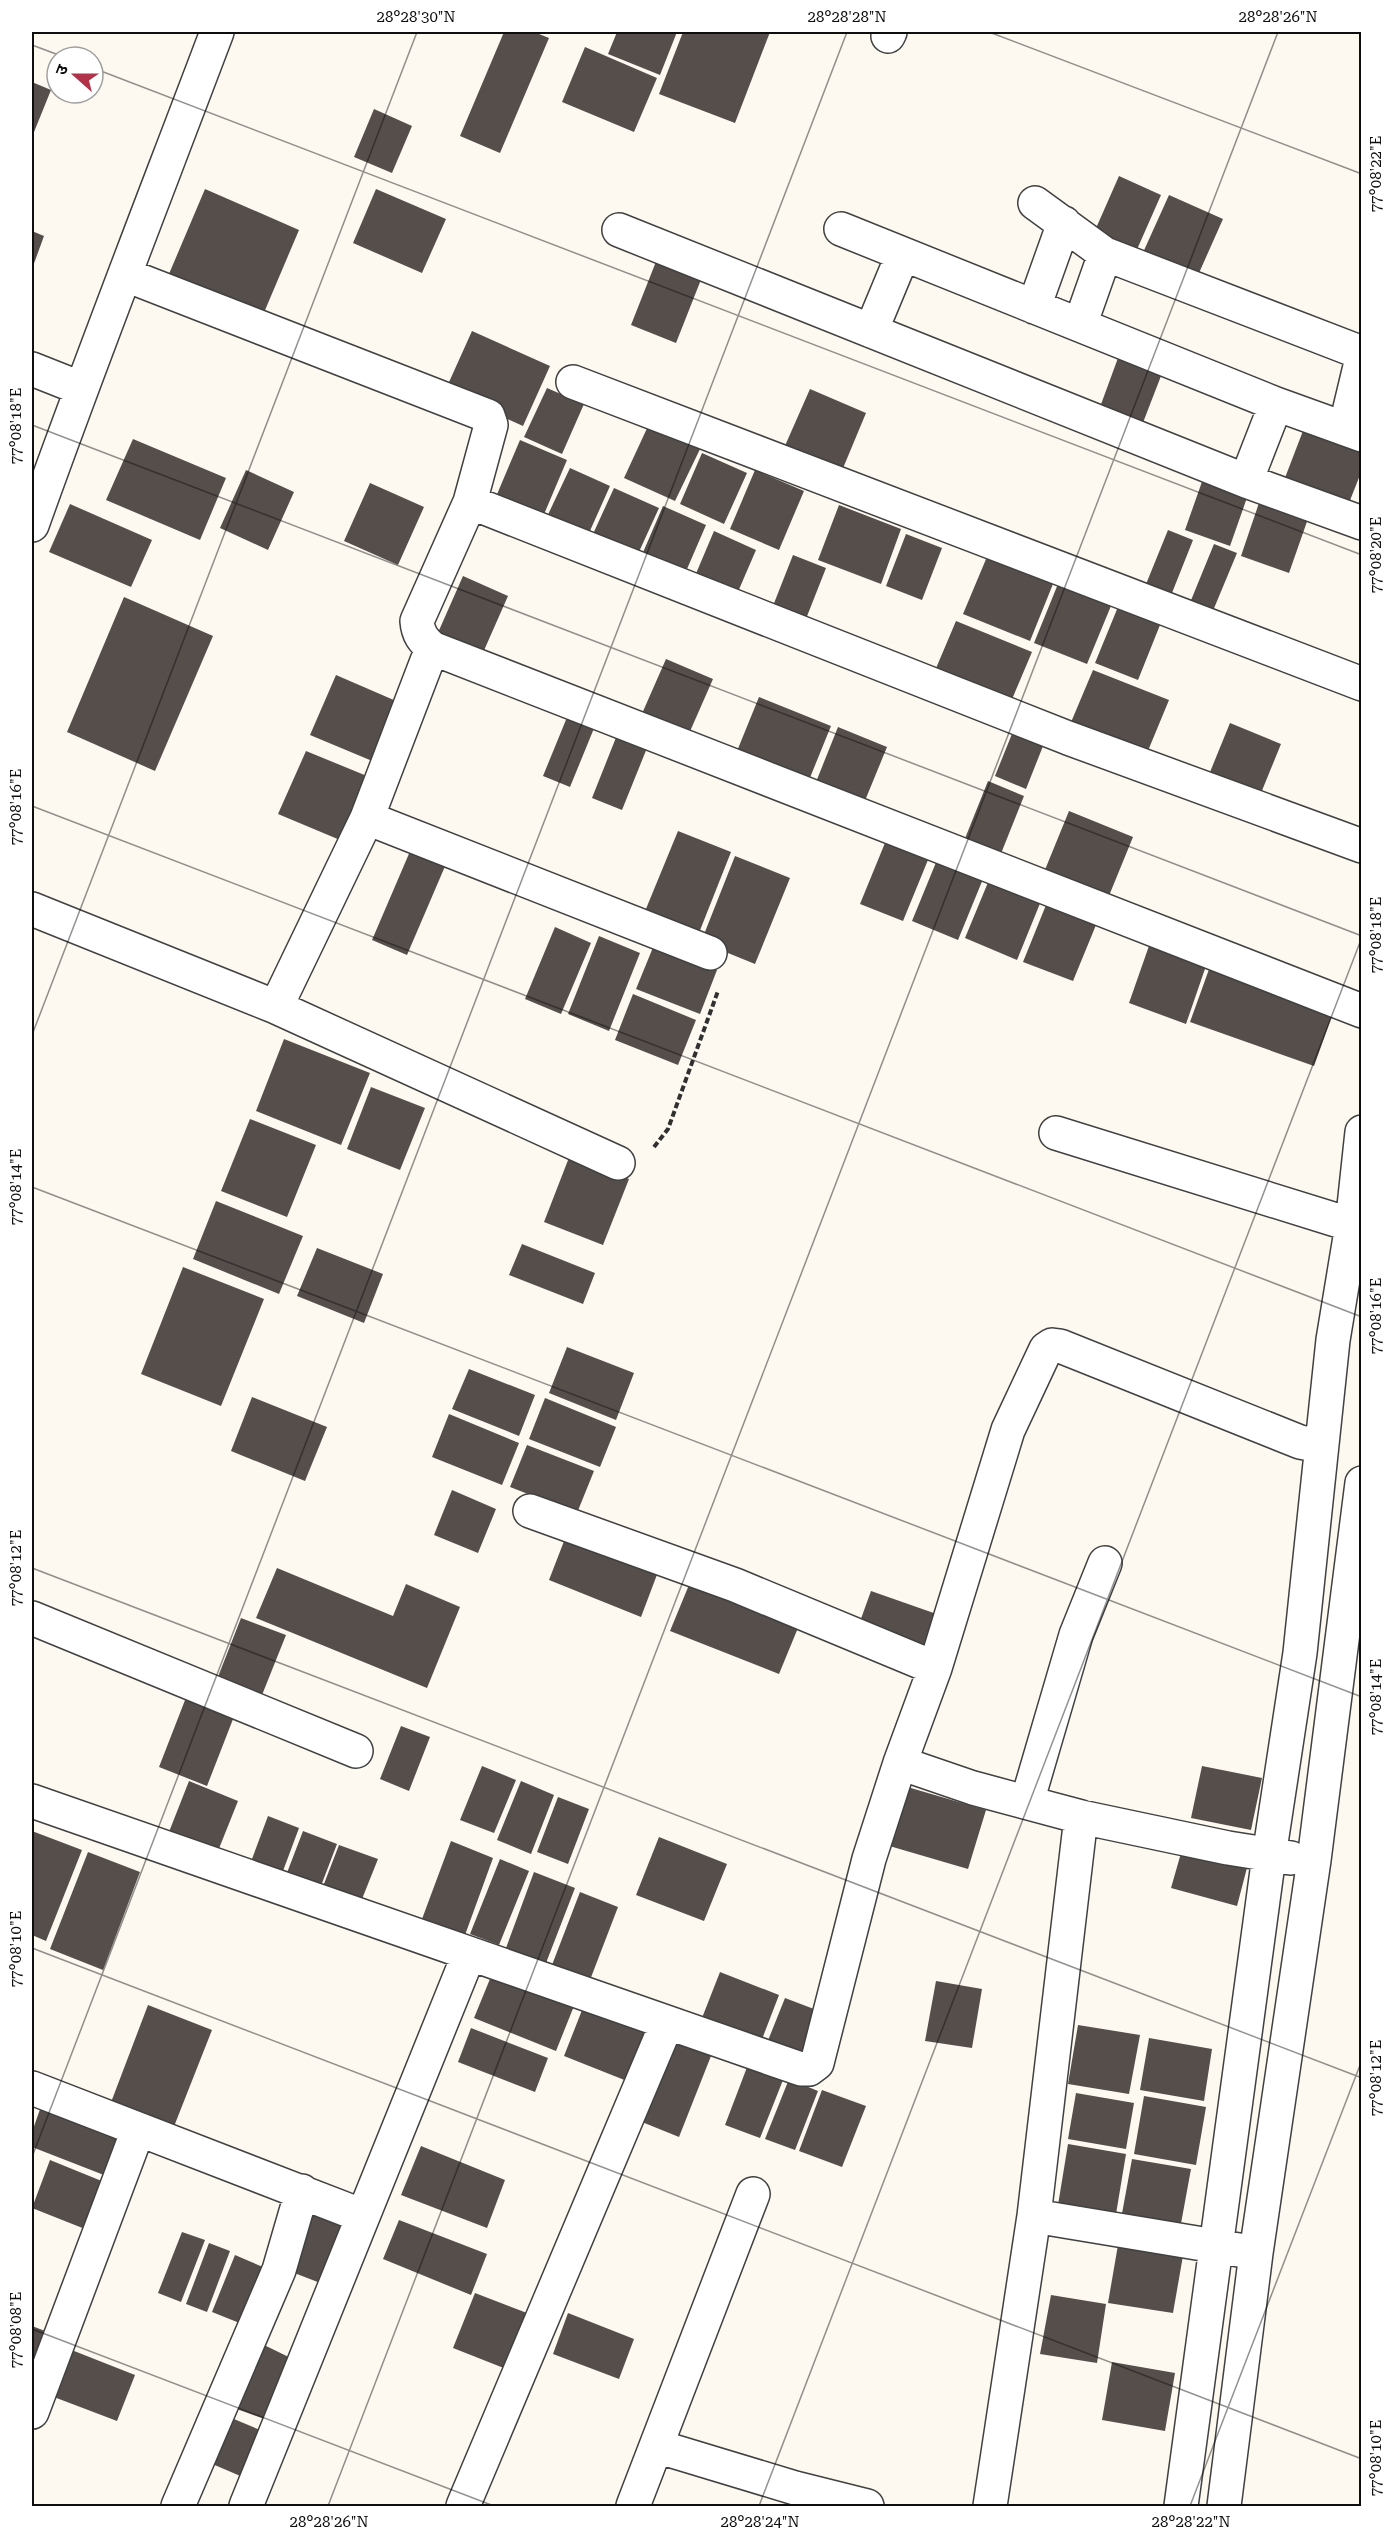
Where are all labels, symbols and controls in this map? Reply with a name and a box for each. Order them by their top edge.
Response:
text: 28°28'30"N [376,8,456,26]
text: 28°28'28"N [807,8,887,26]
text: 28°28'26"N [1238,8,1318,26]
north arrow [45,45,105,105]
text: उ [51,61,72,78]
text: 77°08'22"E [1367,136,1385,212]
text: 77°08'18"E [7,388,25,464]
text: 77°08'20"E [1367,517,1385,593]
text: 77°08'16"E [7,769,25,845]
text: 77°08'18"E [1367,897,1385,973]
text: 77°08'14"E [7,1149,25,1225]
text: 77°08'16"E [1367,1278,1385,1354]
text: 77°08'12"E [7,1530,25,1606]
text: 77°08'14"E [1367,1659,1385,1735]
text: 77°08'10"E [7,1911,25,1987]
text: 77°08'12"E [1367,2040,1385,2116]
text: 77°08'08"E [7,2292,25,2368]
text: 77°08'10"E [1367,2420,1385,2496]
text: 28°28'26"N [289,2513,369,2531]
text: 28°28'24"N [720,2513,800,2531]
text: 28°28'22"N [1151,2513,1231,2531]

